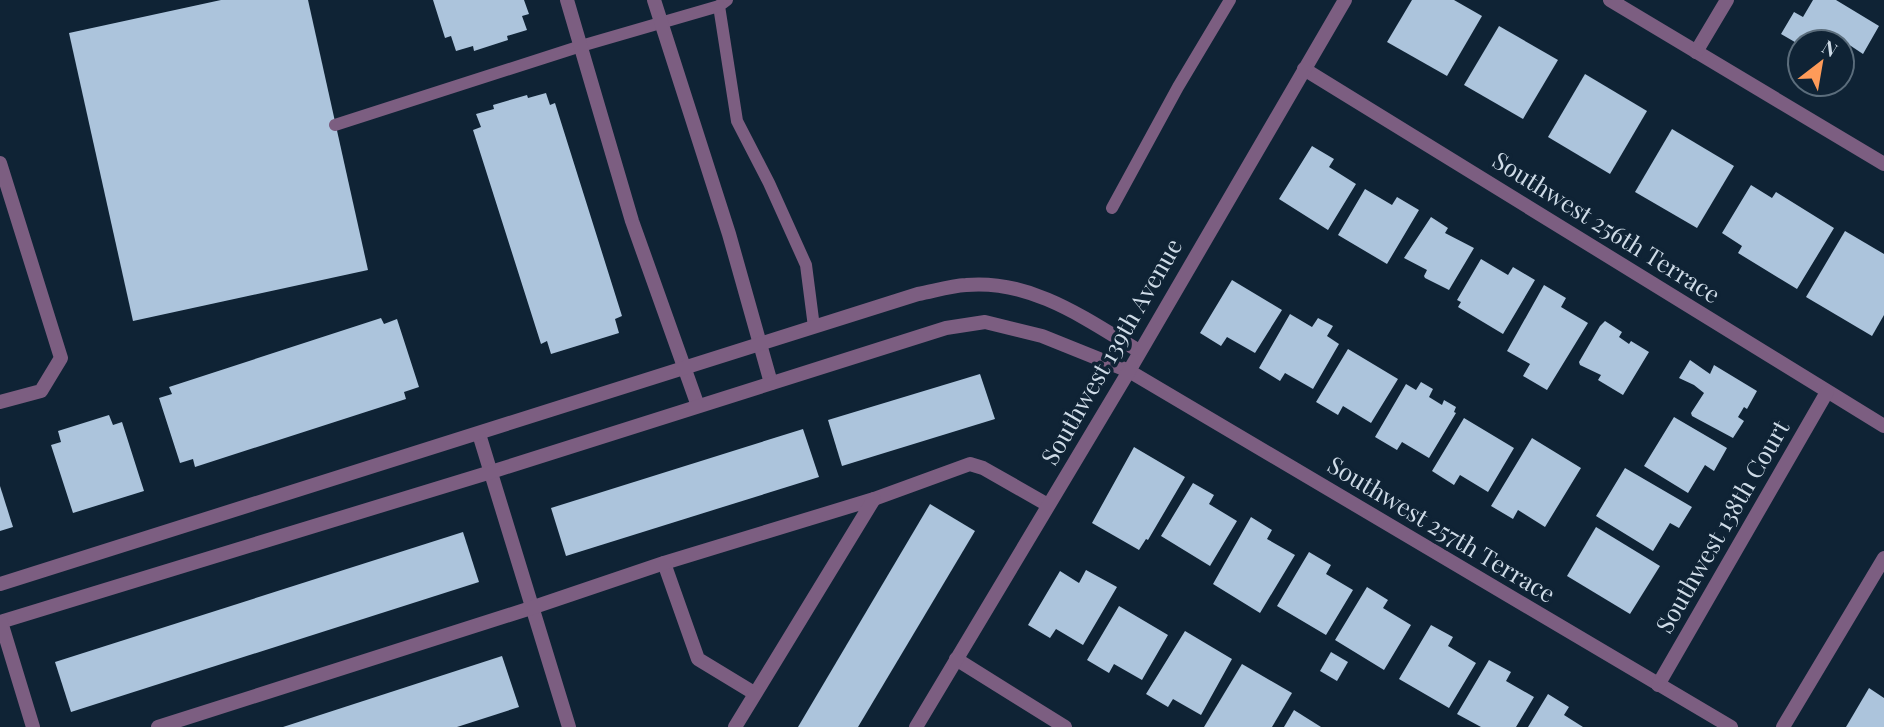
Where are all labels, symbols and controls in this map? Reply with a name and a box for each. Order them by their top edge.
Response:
north arrow [1786,28,1856,98]
text: N [1818,33,1843,62]
street label: Southwest 256th Terrace [1487,143,1727,309]
street label: Southwest 139th Avenue [1032,232,1188,470]
street label: Southwest 138th Court [1647,413,1796,638]
street label: Southwest 257th Terrace [1322,448,1562,609]

